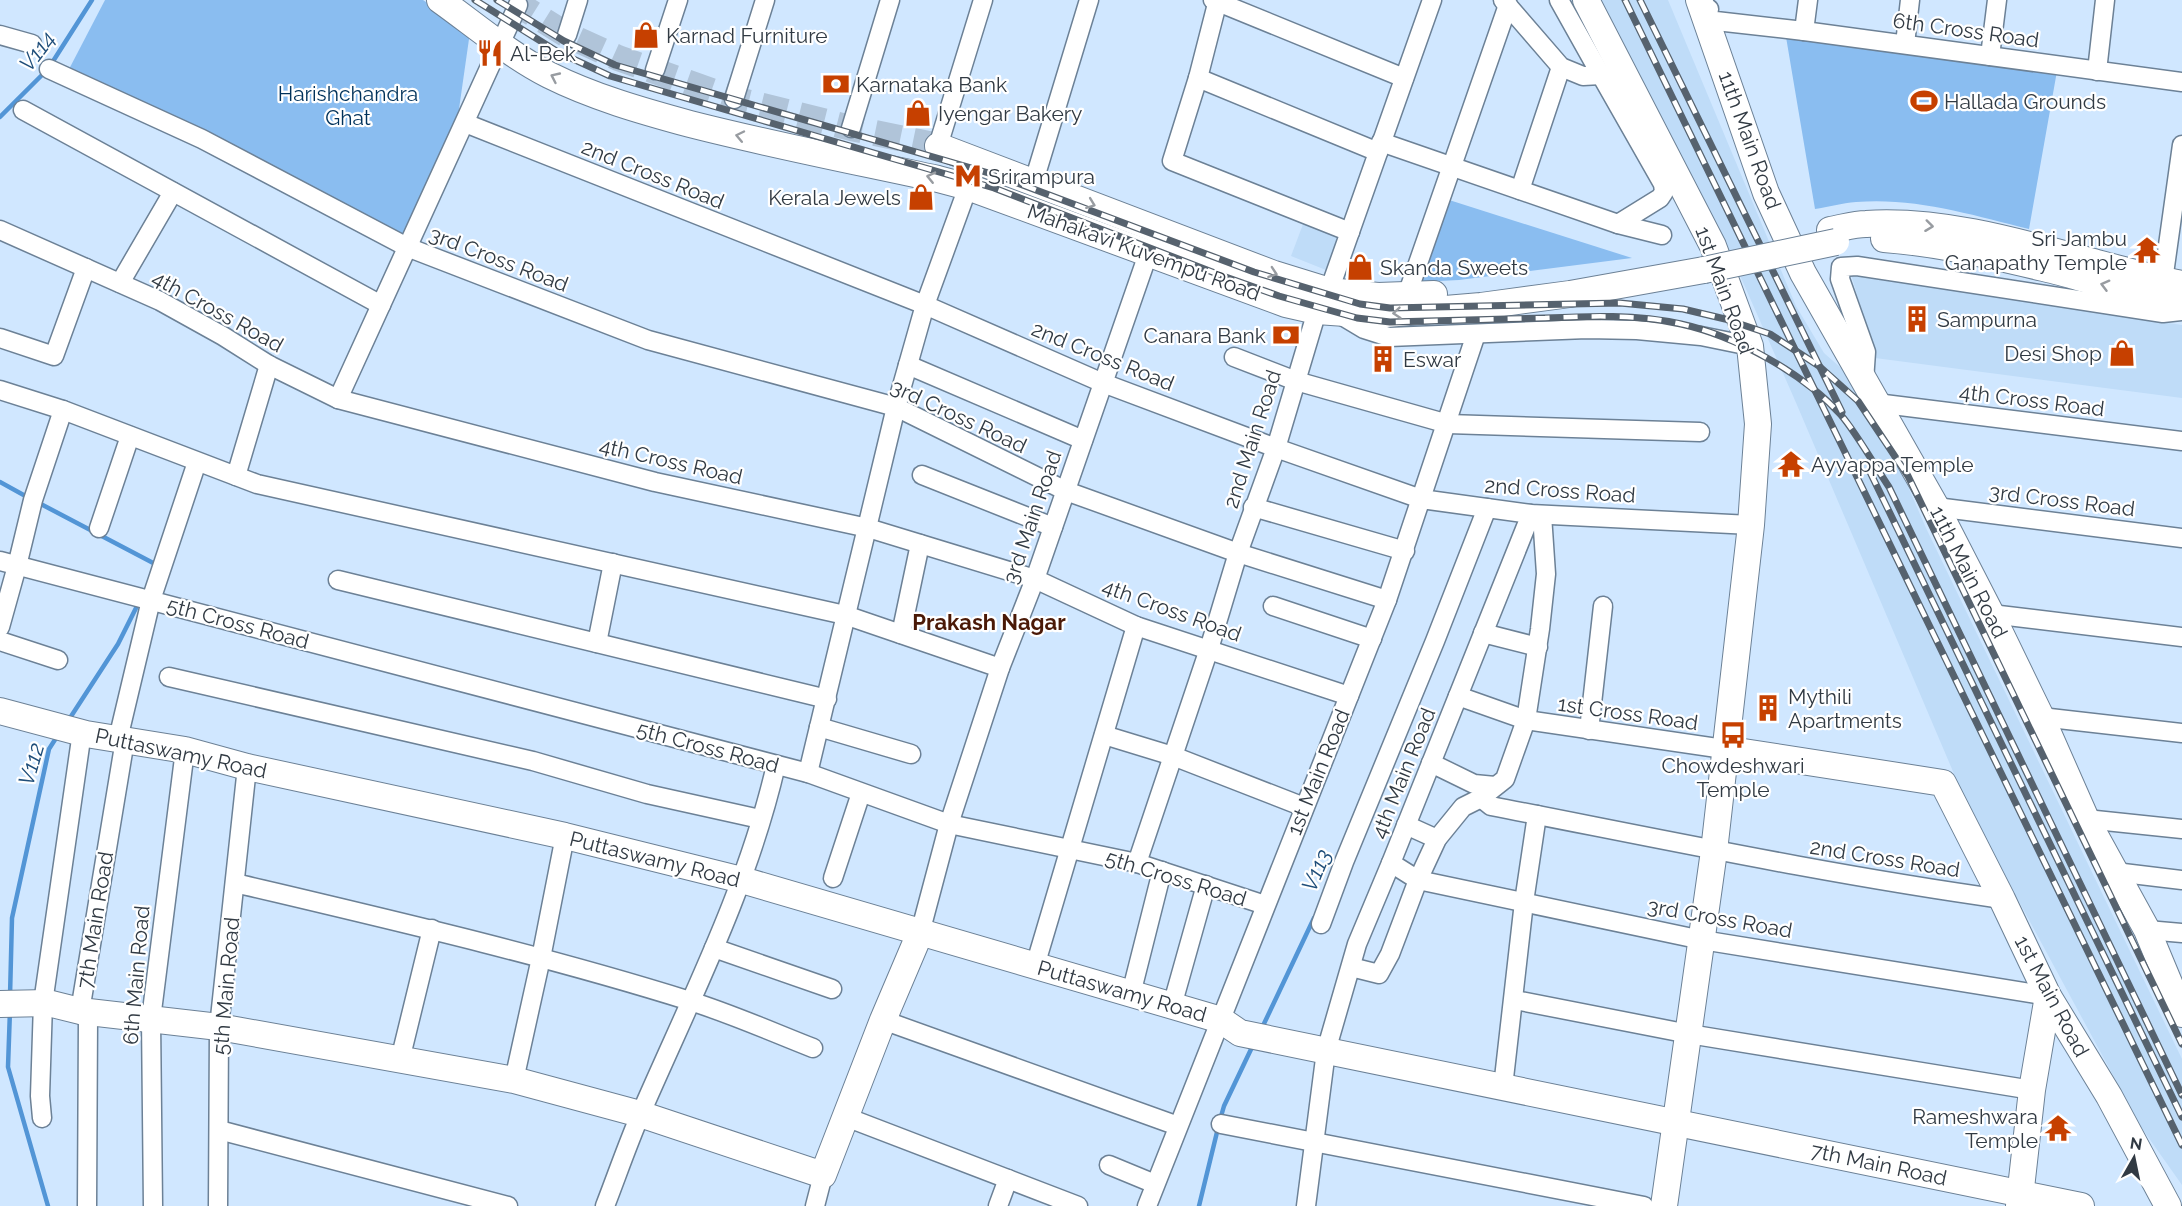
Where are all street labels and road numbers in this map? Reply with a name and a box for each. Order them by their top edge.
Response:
street label: 6th Cross Road [1891,7,2041,53]
street label: 11th Main Road [1713,68,1787,212]
street label: 2nd Cross Road [578,134,728,214]
street label: Mahakavi Kuvempu Road [1024,198,1264,306]
street label: 3rd Cross Road [426,221,572,297]
street label: 1st Main Road [1690,223,1760,357]
street label: 4th Cross Road [148,265,288,357]
street label: 2nd Cross Road [1028,316,1178,396]
street label: 2nd Main Road [1218,367,1286,511]
street label: 3rd Cross Road [887,374,1031,458]
street label: 4th Cross Road [1958,379,2106,421]
street label: 4th Cross Road [597,432,745,490]
street label: 3rd Main Road [998,447,1066,587]
street label: 2nd Cross Road [1484,472,1636,508]
street label: 3rd Cross Road [1988,479,2136,521]
street label: 11th Main Road [1925,502,2013,642]
street label: 4th Cross Road [1099,573,1245,647]
street label: 5th Cross Road [164,592,312,654]
street label: 1st Cross Road [1556,691,1700,735]
street label: 4th Main Road [1365,704,1441,842]
street label: 1st Main Road [1281,705,1355,839]
street label: 5th Cross Road [634,716,782,778]
street label: Puttaswamy Road [93,723,269,783]
street label: Puttaswamy Road [567,826,743,892]
street label: 2nd Cross Road [1808,834,1962,882]
street label: 5th Cross Road [1103,845,1249,911]
street label: 7th Main Road [72,850,118,990]
street label: 3rd Cross Road [1646,893,1794,943]
street label: 6th Main Road [117,904,155,1046]
street label: 5th Main Road [208,916,244,1056]
street label: 1st Main Road [2010,931,2094,1061]
street label: Puttaswamy Road [1035,955,1209,1027]
street label: 7th Main Road [1809,1137,1949,1191]

